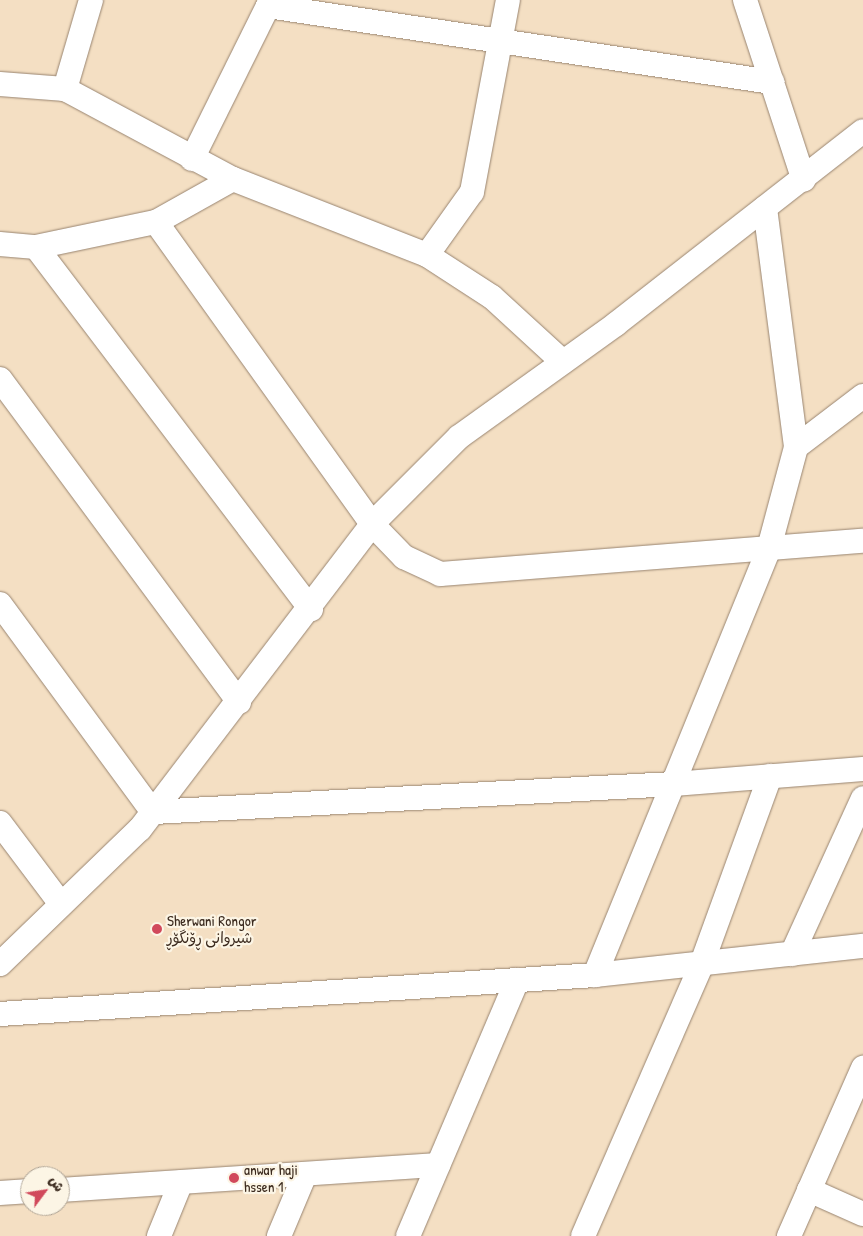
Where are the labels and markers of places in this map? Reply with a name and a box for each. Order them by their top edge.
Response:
place label: Sherwani Rongor شیروانی ڕۆنگۆڕ [167,911,256,946]
marker: Sherwani Rongor شیروانی ڕۆنگۆڕ [151,923,163,935]
place label: anwar haji hssen 1 [244,1160,298,1195]
marker: anwar haji hssen 1 [228,1172,240,1184]

